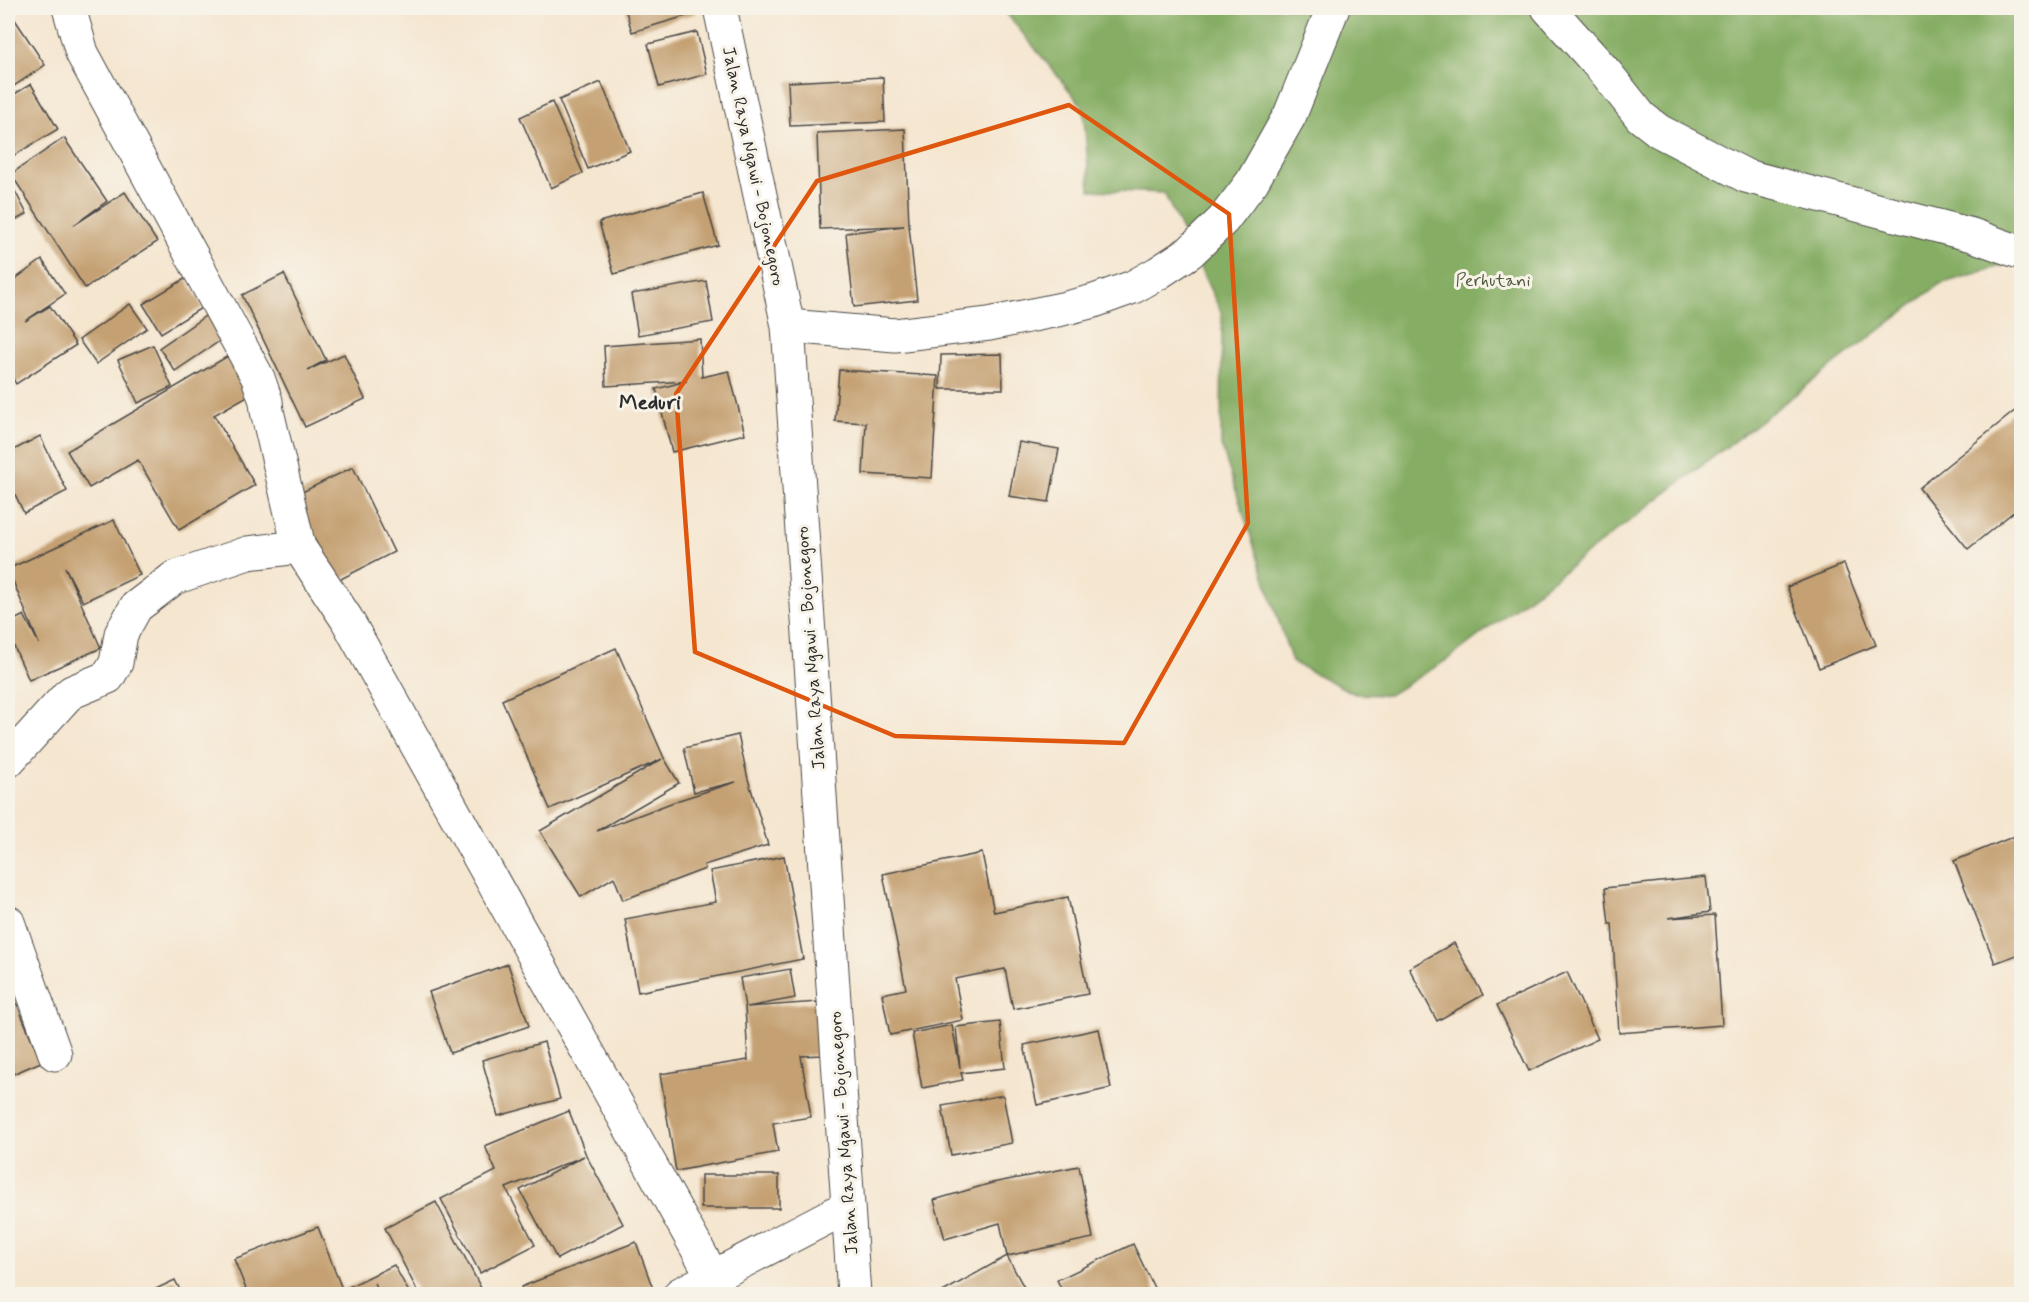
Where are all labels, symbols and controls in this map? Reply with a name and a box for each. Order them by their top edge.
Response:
street label: Jalan Raya Ngawi - Bojonegoro [716,44,790,288]
park label: Perhutani [1456,269,1530,293]
district label: Meduri [619,389,681,417]
street label: Jalan Raya Ngawi - Bojonegoro [791,525,831,771]
street label: Jalan Raya Ngawi - Bojonegoro [824,1010,864,1256]

